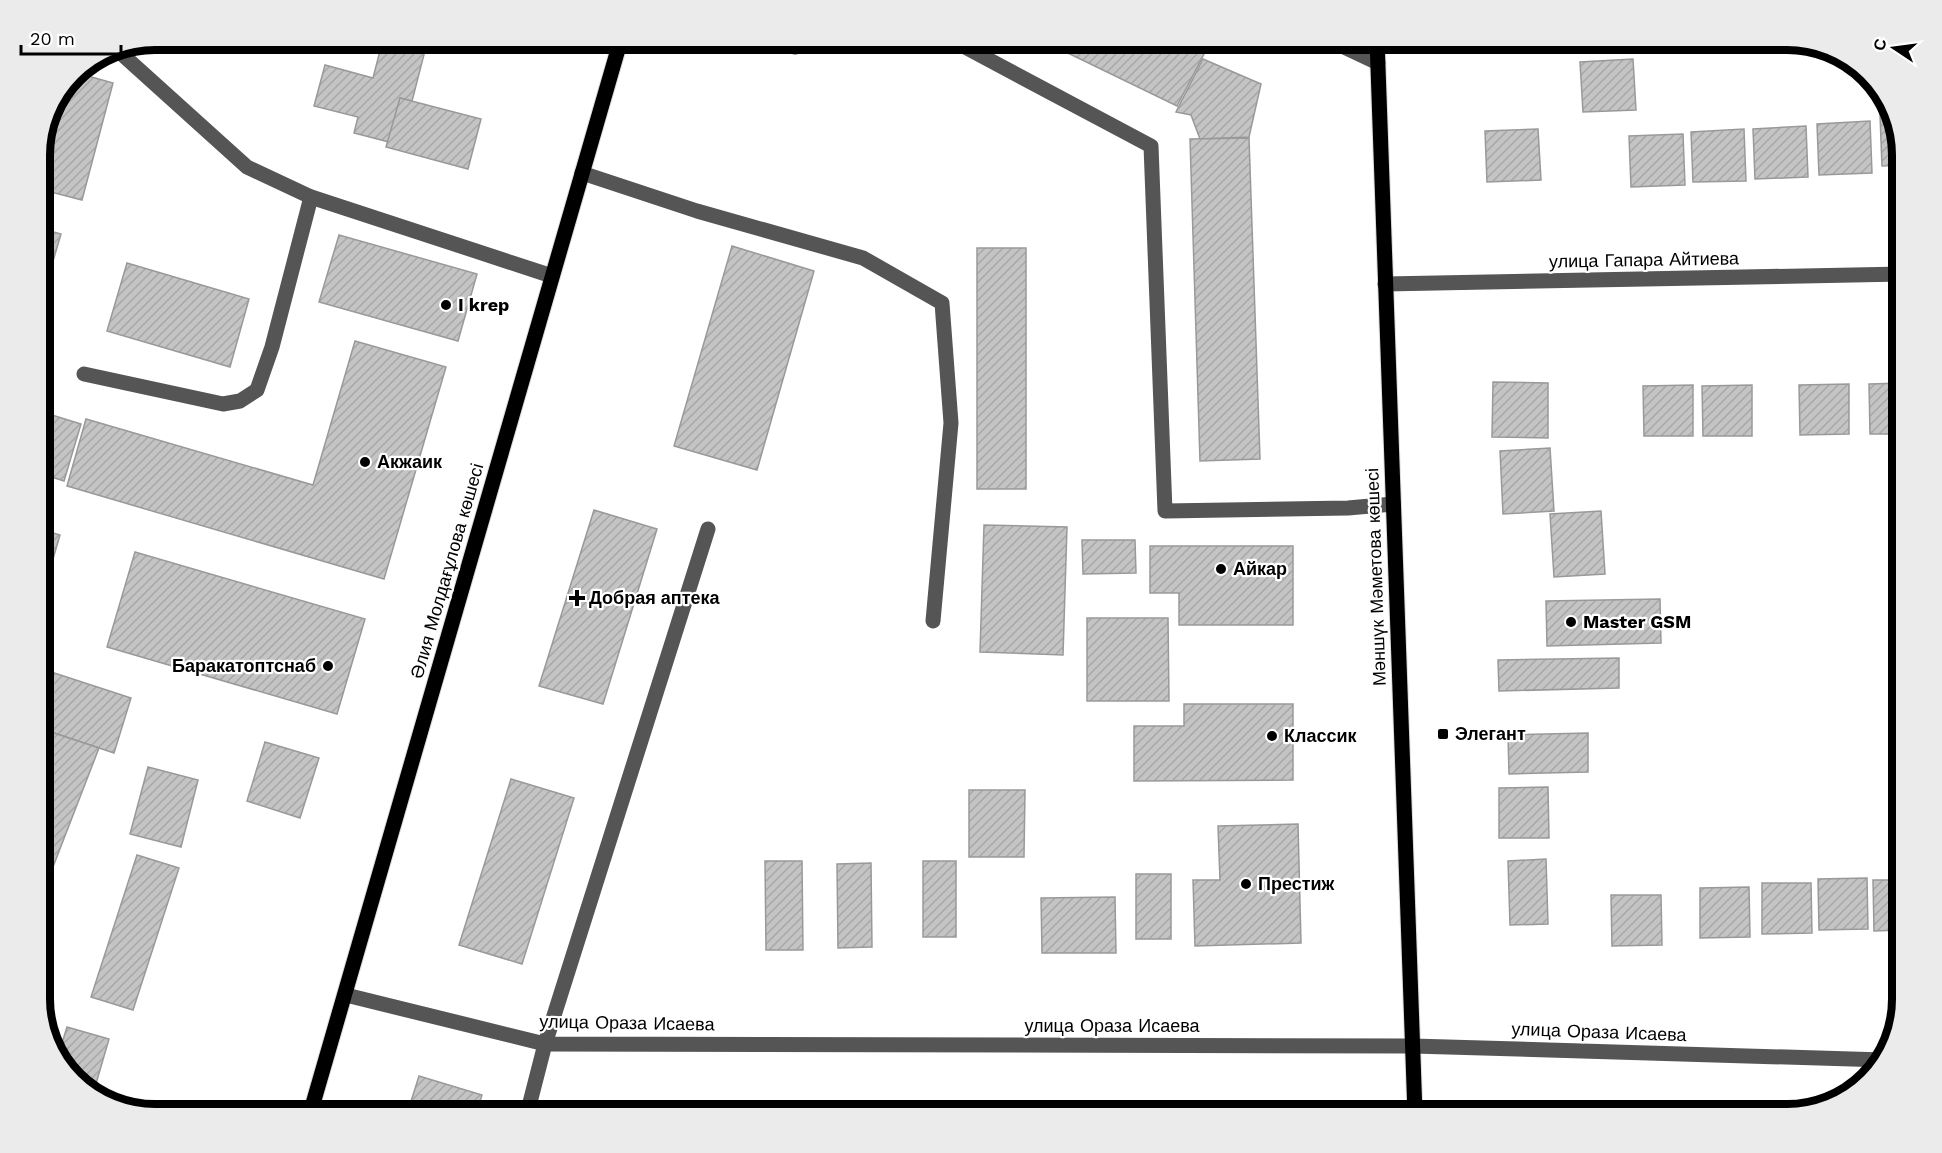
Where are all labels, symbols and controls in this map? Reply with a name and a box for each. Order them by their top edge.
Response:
scale bar [21,18,122,56]
north arrow [1864,18,1924,78]
text: 20 m [30,28,75,49]
text: С [1869,37,1891,53]
street label: улица Гапара Айтиева [1549,247,1740,272]
place label: I krep [458,294,509,315]
marker: I krep [439,298,453,312]
place label: Акжаик [377,451,443,472]
marker: Акжаик [358,455,372,469]
street label: Әлия Молдағұлова көшесі [406,461,487,681]
street label: Мәншүк Мәметова көшесі [1361,468,1390,686]
place label: Айкар [1233,558,1287,579]
marker: Айкар [1214,562,1228,576]
place label: Добрая аптека [589,587,721,608]
marker: Добрая аптека [570,591,584,605]
place label: Master GSM [1583,611,1691,632]
marker: Master GSM [1564,615,1578,629]
place label: Баракатоптснаб [172,655,316,676]
marker: Баракатоптснаб [321,659,335,673]
place label: Элегант [1455,723,1526,744]
place label: Классик [1284,725,1358,746]
marker: Элегант [1436,727,1450,741]
marker: Классик [1265,729,1279,743]
place label: Престиж [1258,873,1335,894]
marker: Престиж [1239,877,1253,891]
street label: улица Ораза Исаева [539,1010,716,1035]
street label: улица Ораза Исаева [1024,1015,1201,1036]
street label: улица Ораза Исаева [1511,1018,1688,1045]

